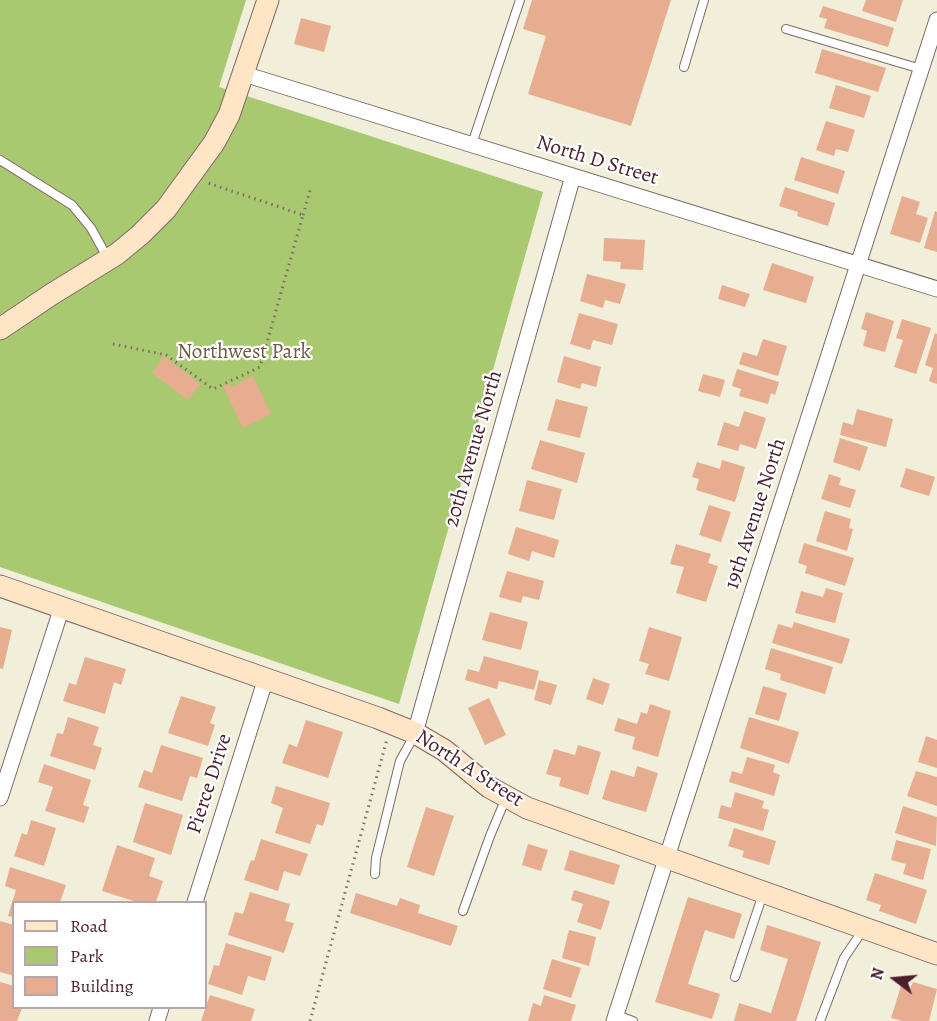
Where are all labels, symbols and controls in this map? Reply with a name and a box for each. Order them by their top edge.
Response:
street label: North D Street [533,131,661,191]
park label: Northwest Park [177,340,311,366]
street label: 20th Avenue North [440,368,508,530]
street label: 19th Avenue North [720,435,792,593]
street label: North A Street [410,725,528,813]
street label: Pierce Drive [182,731,238,837]
legend [12,901,207,1009]
text: Road [70,914,107,938]
text: Park [70,944,104,968]
north arrow [865,949,925,1009]
text: N [866,965,890,983]
text: Building [70,974,134,998]

